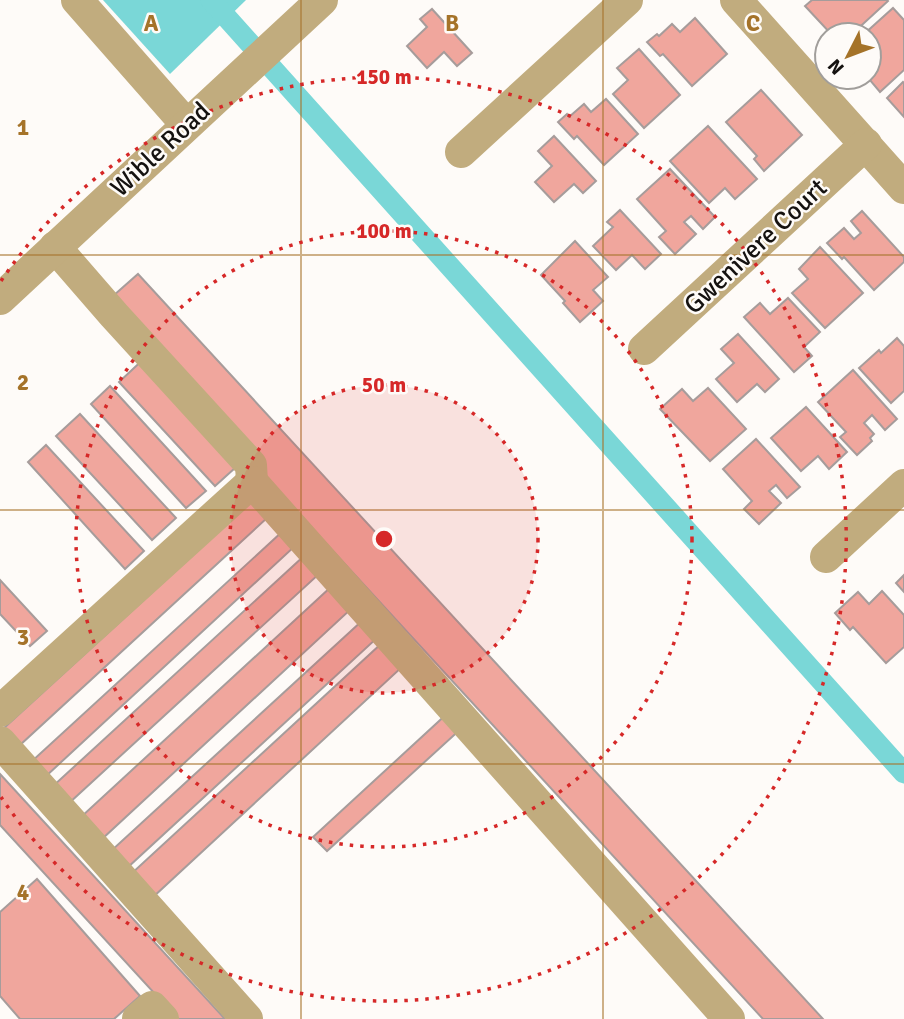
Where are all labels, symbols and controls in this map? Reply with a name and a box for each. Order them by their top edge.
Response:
text: A [144,9,159,38]
text: B [445,9,459,38]
text: C [746,9,760,38]
north arrow [813,21,883,91]
text: N [823,54,849,80]
text: 150 m [356,64,412,90]
street label: Wible Road [104,96,217,204]
text: 1 [17,113,29,142]
street label: Gwenivere Court [678,172,834,321]
text: 100 m [356,218,412,244]
text: 2 [17,368,29,397]
text: 50 m [362,372,406,398]
centre of rings [372,527,396,551]
text: 3 [17,623,29,652]
text: 4 [17,878,29,907]

